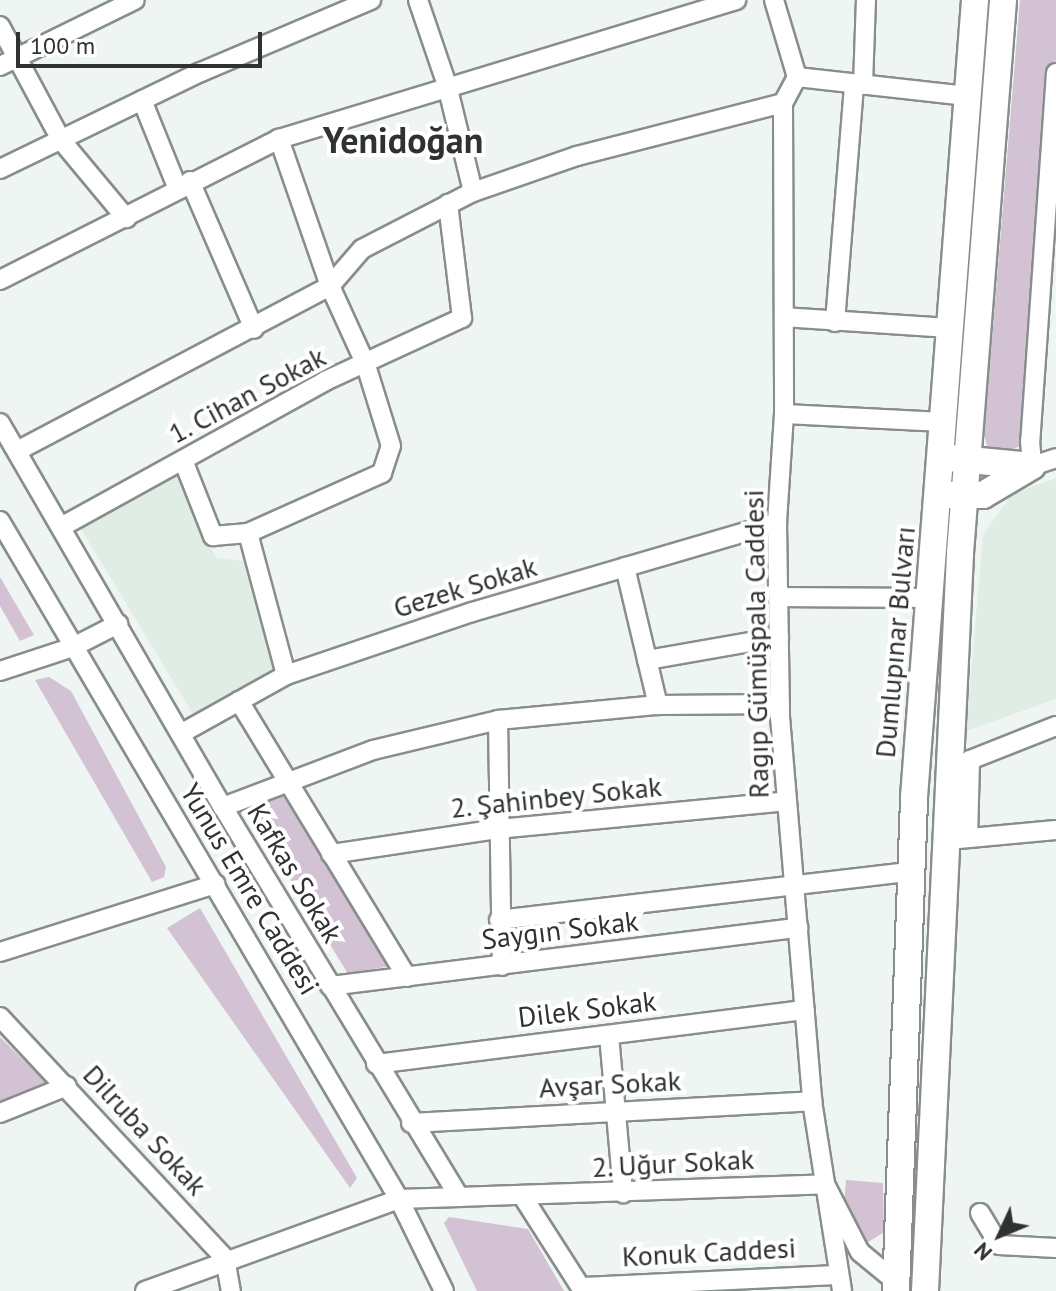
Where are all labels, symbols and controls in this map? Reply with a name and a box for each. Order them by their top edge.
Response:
scale bar [20,16,266,66]
text: 100 m [30,30,95,61]
district label: Yenidoğan [323,118,483,162]
street label: 1. Cihan Sokak [162,339,332,451]
street label: Ragıp Gümüşpala Caddesi [737,489,775,799]
street label: Dumlupınar Bulvarı [868,525,922,759]
street label: Gezek Sokak [389,549,541,625]
street label: 2. Şahinbey Sokak [447,769,665,825]
street label: Yunus Emre Caddesi [174,777,326,1001]
street label: Kafkas Sokak [240,797,350,949]
street label: Saygın Sokak [480,904,640,956]
street label: Dilek Sokak [516,984,658,1034]
street label: Dilruba Sokak [76,1058,214,1202]
street label: Avşar Sokak [538,1064,682,1104]
street label: 2. Uğur Sokak [590,1142,756,1184]
north arrow [960,1195,1040,1275]
street label: Konuk Caddesi [621,1231,797,1273]
text: N [968,1237,998,1267]

